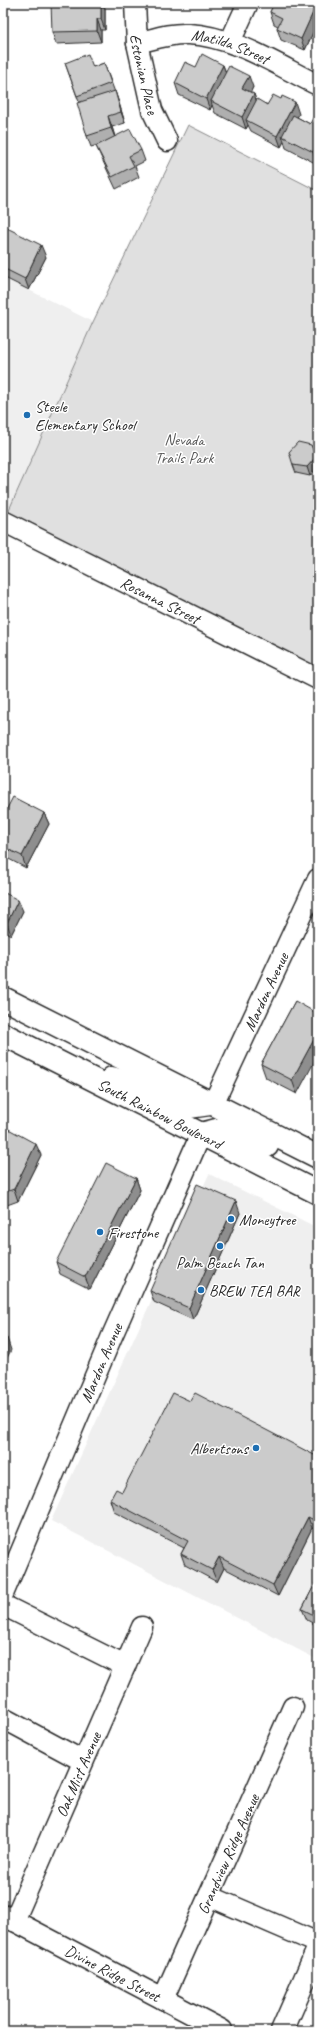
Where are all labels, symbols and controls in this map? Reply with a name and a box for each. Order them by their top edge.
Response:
street label: Matilda Street [190,25,275,70]
street label: Estonian Place [126,34,163,120]
place label: Steele Elementary School [35,397,138,435]
marker: Steele Elementary School [22,410,32,420]
park label: Nevada Trails Park [155,430,214,468]
street label: Rosanna Street [117,573,205,630]
street label: Mardon Avenue [239,948,294,1034]
street label: South Rainbow Boulevard [94,1074,228,1155]
place label: Moneytree [239,1210,297,1230]
marker: Moneytree [226,1214,236,1224]
place label: Firestone [108,1223,160,1243]
marker: Firestone [95,1227,105,1237]
marker: Palm Beach Tan [215,1241,225,1251]
place label: Palm Beach Tan [176,1253,265,1273]
place label: BREW TEA BAR [209,1281,301,1301]
marker: BREW TEA BAR [196,1285,206,1295]
street label: Mardon Avenue [76,1319,128,1406]
place label: Albertsons [190,1439,250,1459]
marker: Albertsons [251,1443,261,1453]
street label: Oak Mist Avenue [52,1728,107,1820]
street label: Grandview Ridge Avenue [193,1789,265,1917]
street label: Divine Ridge Street [61,1940,165,2007]

